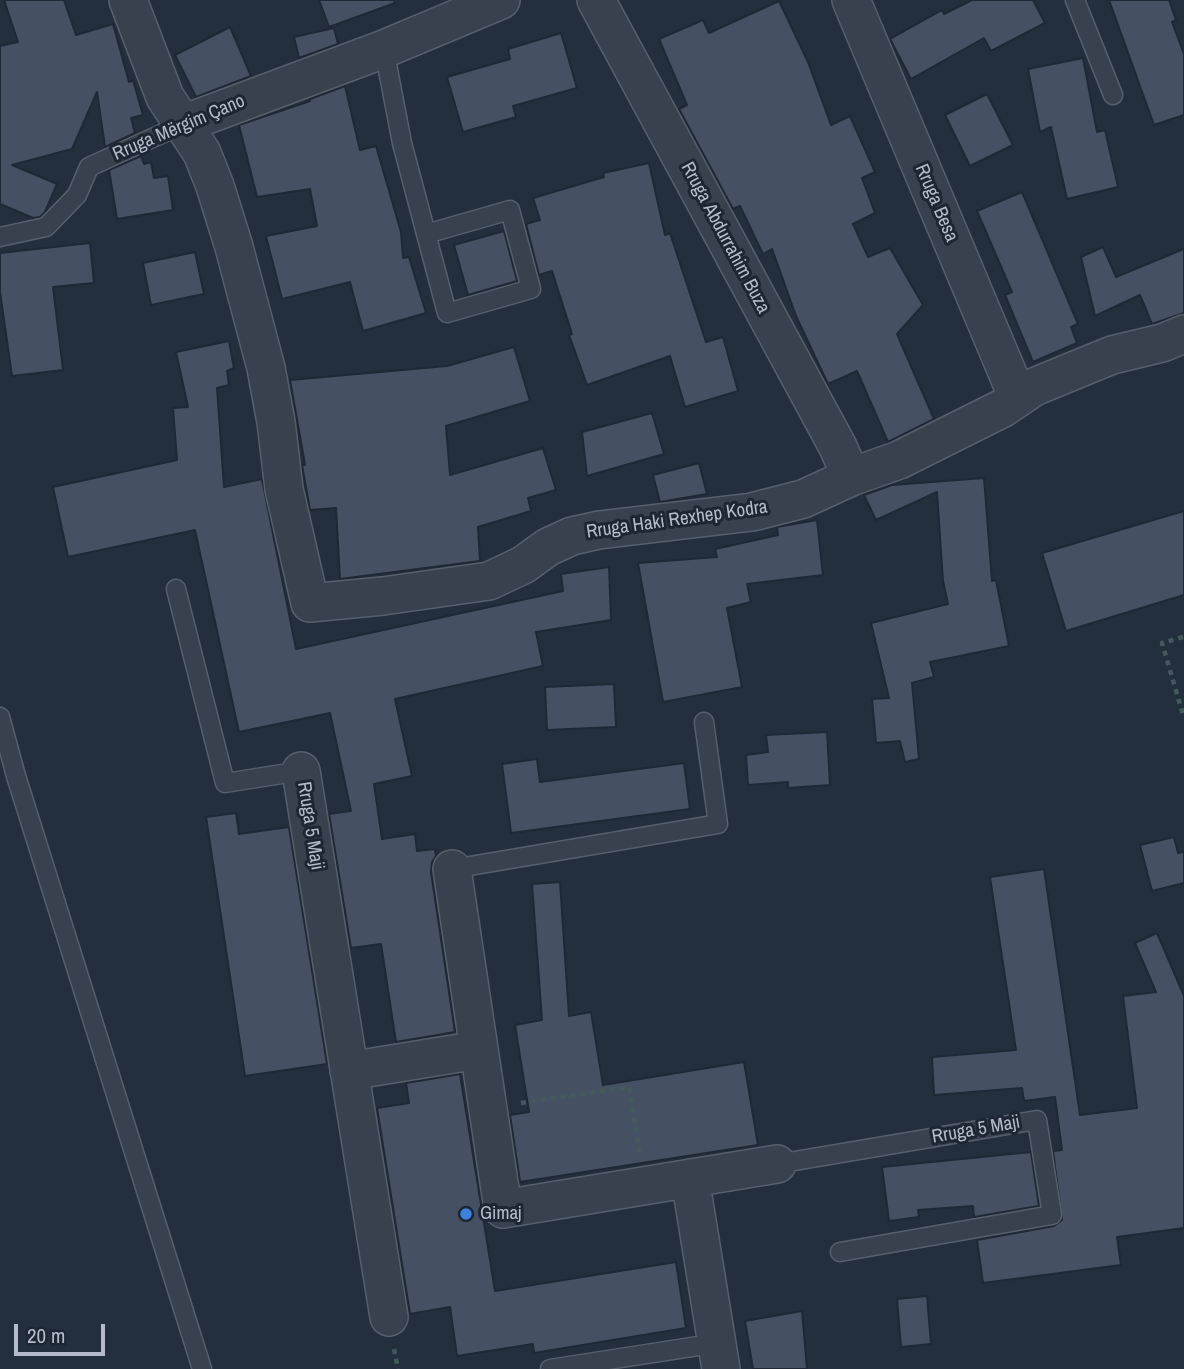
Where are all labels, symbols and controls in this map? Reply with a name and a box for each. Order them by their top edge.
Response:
street label: Rruga Mërgim Çano [110,90,248,166]
street label: Rruga Abdurrahim Buza [675,158,775,318]
street label: Rruga Besa [909,161,963,245]
street label: Rruga Haki Rexhep Kodra [585,496,769,544]
street label: Rruga 5 Maji [292,780,328,872]
street label: Rruga 5 Maji [930,1111,1022,1149]
place label: Gimaj [480,1203,522,1225]
marker: Gimaj [458,1206,474,1222]
scale bar [18,1310,108,1354]
text: 20 m [27,1321,65,1350]

